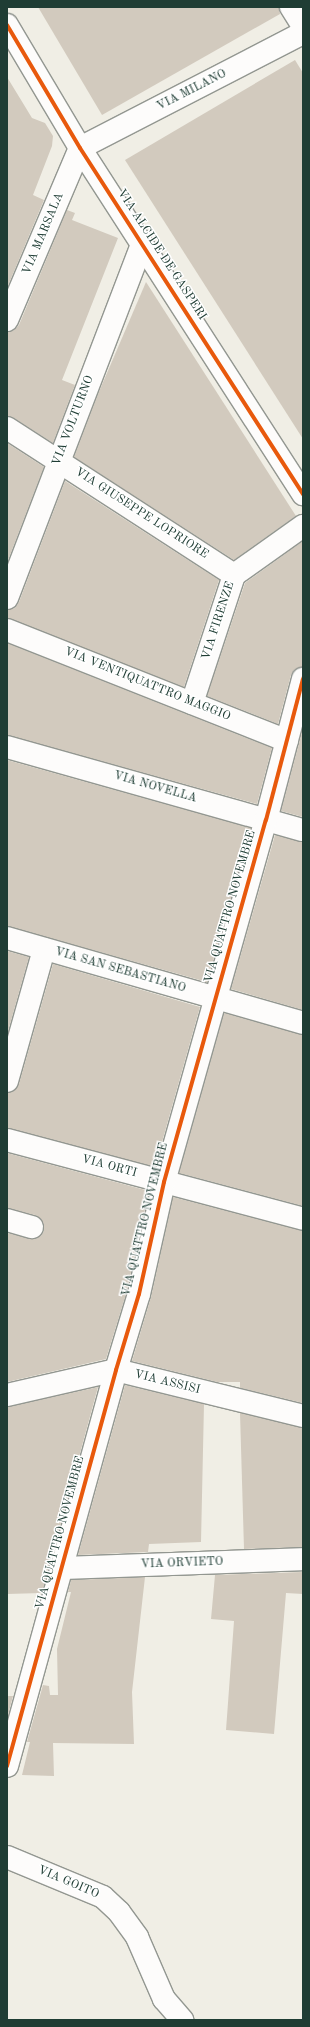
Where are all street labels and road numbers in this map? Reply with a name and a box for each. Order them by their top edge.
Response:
street label: VIA MILANO [155,67,229,115]
street label: VIA ALCIDE DE GASPERI [113,187,209,323]
street label: VIA MARSALA [20,191,68,277]
street label: VIA VOLTURNO [50,374,98,468]
street label: VIA GIUSEPPE LOPRIORE [72,465,210,563]
street label: VIA FIRENZE [200,580,238,662]
street label: VIA VENTIQUATTRO MAGGIO [62,645,232,725]
street label: VIA NOVELLA [112,769,198,807]
street label: VIA QUATTRO NOVEMBRE [202,829,260,985]
street label: VIA SAN SEBASTIANO [53,945,187,997]
street label: VIA QUATTRO NOVEMBRE [120,1142,172,1298]
street label: VIA ORTI [80,1153,138,1181]
street label: VIA ASSISI [133,1368,201,1398]
street label: VIA QUATTRO NOVEMBRE [34,1455,88,1611]
street label: VIA ORVIETO [140,1555,224,1573]
street label: VIA GOITO [35,1864,101,1902]

